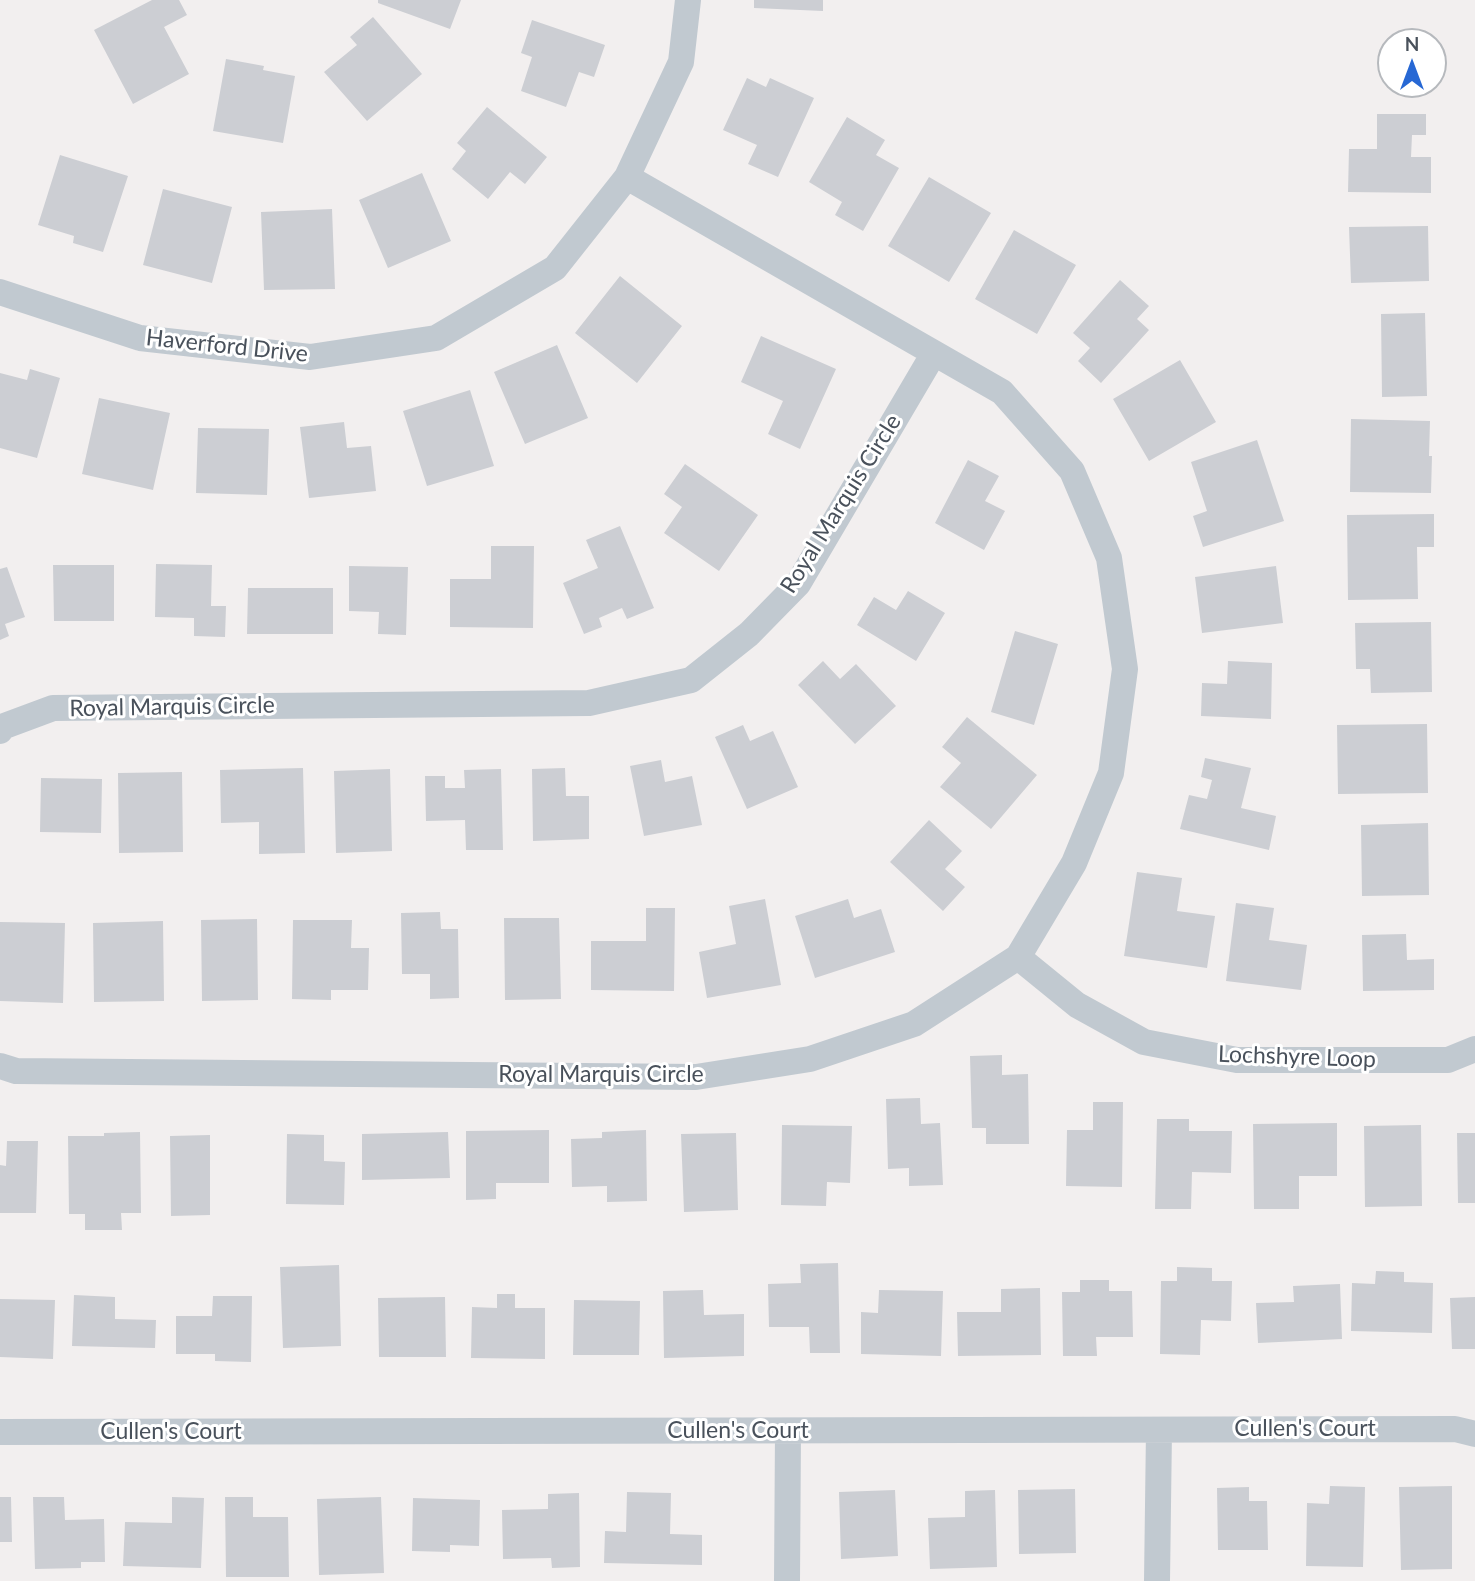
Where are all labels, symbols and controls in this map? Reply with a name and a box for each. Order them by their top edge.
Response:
north arrow [1377,28,1447,98]
text: N [1405,32,1419,55]
street label: Haverford Drive [145,324,309,368]
street label: Royal Marquis Circle [775,410,907,598]
street label: Royal Marquis Circle [69,691,275,723]
street label: Lochshyre Loop [1218,1040,1376,1074]
street label: Royal Marquis Circle [498,1061,704,1089]
street label: Cullen's Court [1234,1415,1376,1443]
street label: Cullen's Court [667,1417,809,1445]
street label: Cullen's Court [100,1418,242,1446]

